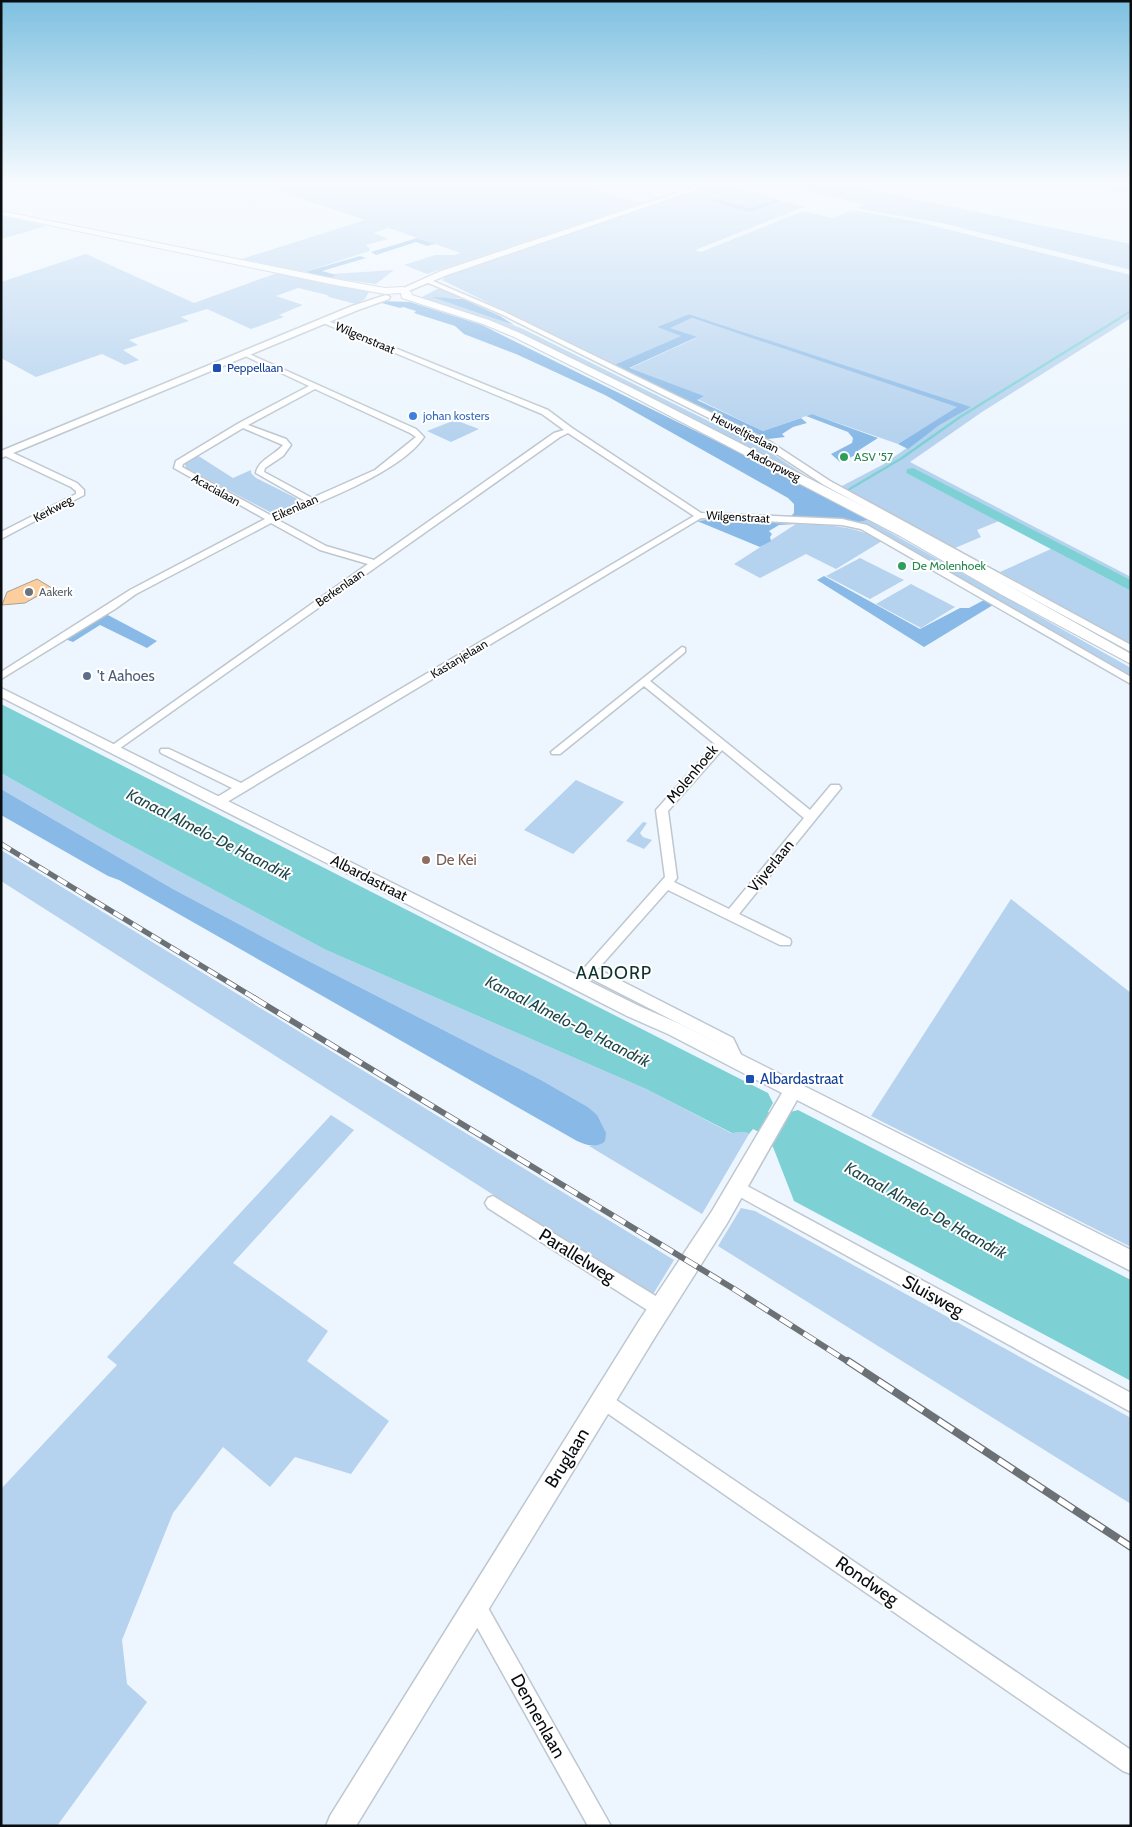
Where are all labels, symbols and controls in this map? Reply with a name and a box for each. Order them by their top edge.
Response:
street label: Wilgenstraat [333,318,397,357]
place label: Peppellaan [227,360,284,375]
marker: Peppellaan [211,362,223,374]
place label: johan kosters [422,408,489,423]
street label: Heuveltjeslaan [709,409,782,456]
marker: johan kosters [407,410,419,422]
street label: Aadorpweg [745,445,804,485]
place label: ASV '57 [854,449,893,464]
marker: ASV '57 [838,451,850,463]
street label: Acacialaan [189,470,243,509]
street label: Kerkweg [30,491,76,525]
street label: Eikenlaan [270,491,320,524]
street label: Wilgenstraat [706,507,770,526]
place label: De Molenhoek [912,558,987,573]
marker: De Molenhoek [896,560,908,572]
street label: Berkenlaan [312,565,367,610]
place label: Aakerk [39,584,73,599]
marker: Aakerk [23,586,35,598]
street label: Kastanjelaan [428,636,490,681]
place label: 't Aahoes [97,667,155,685]
marker: 't Aahoes [81,670,93,682]
street label: Molenhoek [662,741,722,807]
water label: Kanaal Almelo-De Haandrik [123,785,295,885]
street label: Vijverlaan [744,836,798,896]
street label: Albardastraat [328,851,410,905]
place label: De Kei [436,851,477,869]
marker: De Kei [420,854,432,866]
district label: AADORP [576,962,652,984]
water label: Kanaal Almelo-De Haandrik [482,972,654,1072]
place label: Albardastraat [760,1070,843,1088]
marker: Albardastraat [744,1073,756,1085]
water label: Kanaal Almelo-De Haandrik [842,1158,1011,1263]
street label: Parallelweg [535,1224,620,1289]
street label: Sluisweg [899,1270,968,1322]
street label: Bruglaan [540,1424,594,1492]
street label: Rondweg [831,1551,903,1611]
street label: Dennenlaan [506,1670,570,1762]

